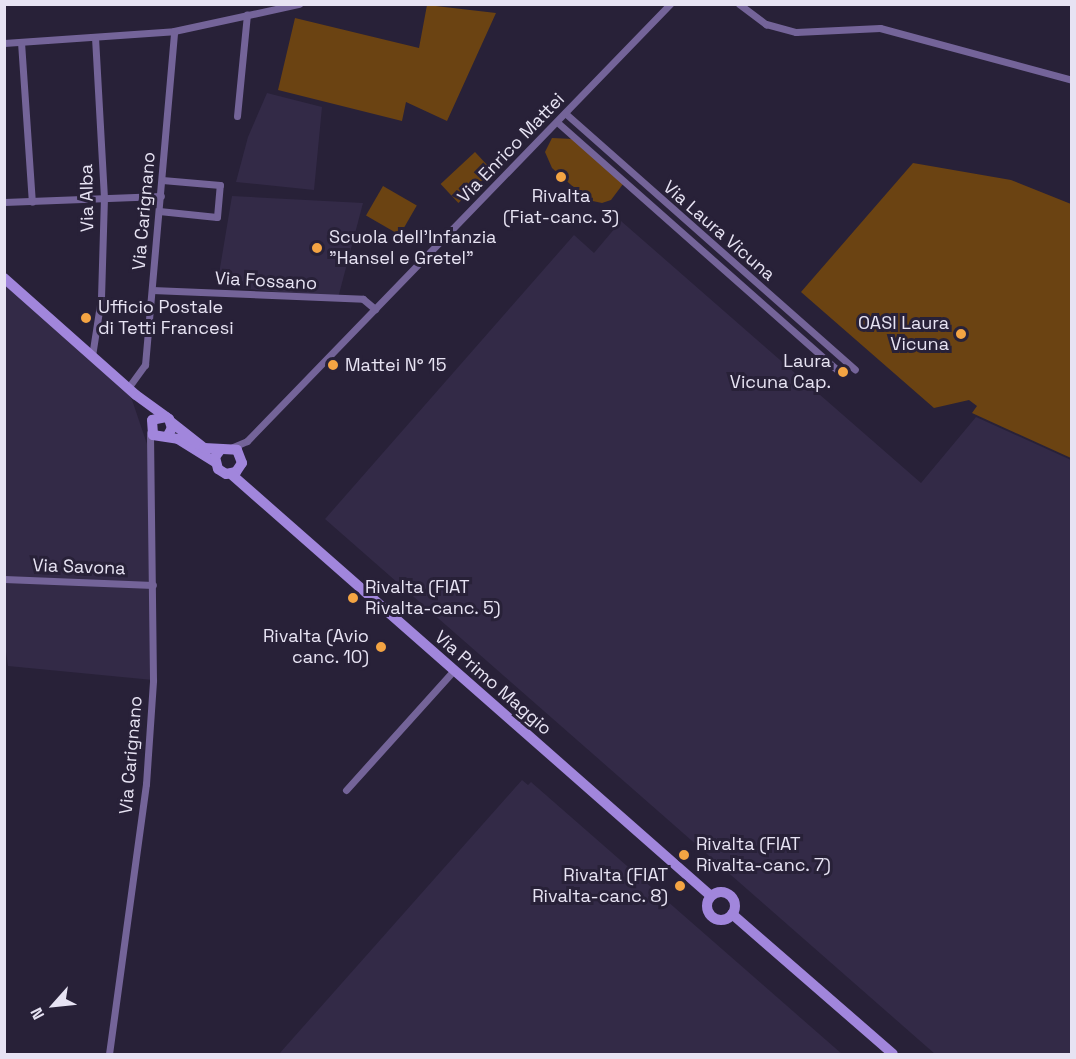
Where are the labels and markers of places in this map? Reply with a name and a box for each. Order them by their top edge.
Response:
marker: Rivalta (Fiat-canc. 3) [554,170,568,184]
place label: Rivalta (Fiat-canc. 3) [503,186,619,228]
place label: Scuola dell'Infanzia "Hansel e Gretel" [329,227,496,270]
marker: Scuola dell'Infanzia "Hansel e Gretel" [310,241,324,255]
place label: Ufficio Postale di Tetti Francesi [98,297,234,340]
marker: Ufficio Postale di Tetti Francesi [79,311,93,325]
place label: OASI Laura Vicuna [858,313,949,356]
marker: OASI Laura Vicuna [954,327,968,341]
place label: Laura Vicuna Cap. [730,351,831,394]
place label: Mattei N° 15 [345,354,446,376]
marker: Mattei N° 15 [326,358,340,372]
marker: Laura Vicuna Cap. [836,365,850,379]
place label: Rivalta (FIAT Rivalta-canc. 5) [365,577,501,620]
marker: Rivalta (FIAT Rivalta-canc. 5) [346,591,360,605]
place label: Rivalta (Avio canc. 10) [263,626,369,668]
marker: Rivalta (Avio canc. 10) [374,640,388,654]
place label: Rivalta (FIAT Rivalta-canc. 7) [696,834,831,876]
marker: Rivalta (FIAT Rivalta-canc. 7) [677,848,691,862]
place label: Rivalta (FIAT Rivalta-canc. 8) [532,865,668,908]
marker: Rivalta (FIAT Rivalta-canc. 8) [673,879,687,893]

